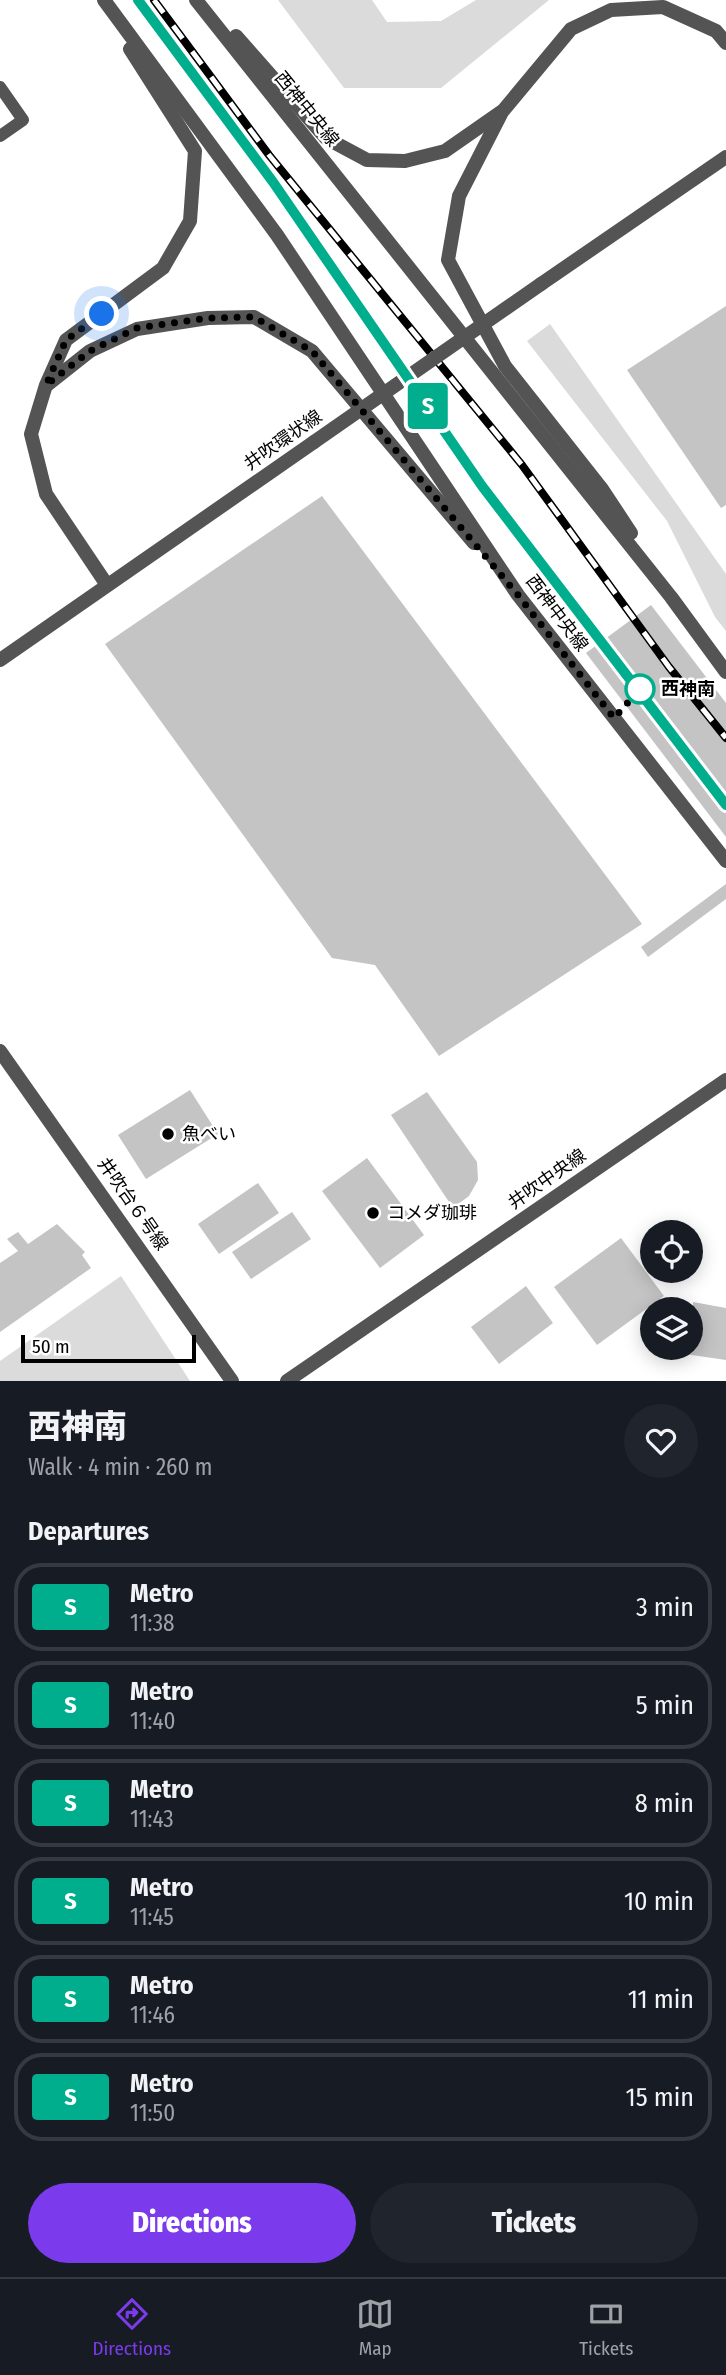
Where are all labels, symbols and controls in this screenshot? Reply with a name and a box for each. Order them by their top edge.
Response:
street label: 西神中央線 [270,67,344,151]
your location [84,296,119,331]
line badge: S [405,383,451,429]
text: S [422,392,434,420]
street label: 井吹環状線 [240,405,326,475]
street label: 西神中央線 [521,570,593,656]
marker: 西神南 [625,674,655,704]
place label: 西神南 [661,678,715,700]
place label: 魚べい [182,1123,236,1145]
marker: 魚べい [160,1126,176,1142]
street label: 井吹中央線 [504,1144,590,1214]
street label: 井吹台６号線 [93,1153,173,1255]
place label: コメダ珈琲 [387,1202,477,1224]
marker: コメダ珈琲 [365,1205,381,1221]
map controls [640,1220,703,1360]
button: locate [640,1220,703,1283]
button: layers [640,1297,703,1360]
scale bar [21,1332,196,1364]
text: 50 m [32,1335,70,1358]
button: heart [624,1404,698,1478]
text: 西神南 [28,1407,127,1447]
text: Walk · 4 min · 260 m [28,1453,213,1481]
text: Departures [28,1516,149,1547]
text: Metro [130,1578,194,1609]
text: 3 min [636,1592,694,1623]
text: S [64,1593,77,1621]
text: 11:38 [130,1609,175,1637]
text: Metro [130,1676,194,1707]
text: 5 min [636,1690,694,1721]
text: S [64,1691,77,1719]
text: 11:40 [130,1707,176,1735]
text: Metro [130,1774,194,1805]
text: 8 min [635,1788,694,1819]
text: S [64,1789,77,1817]
text: 11:43 [130,1805,174,1833]
text: Metro [130,1872,194,1903]
text: 10 min [624,1886,694,1917]
text: S [64,1887,77,1915]
text: 11:45 [130,1903,174,1931]
text: Metro [130,1970,194,2001]
text: 11 min [628,1984,694,2015]
text: S [64,1985,77,2013]
text: 11:46 [130,2001,175,2029]
text: Metro [130,2068,194,2099]
text: 15 min [626,2082,694,2113]
text: S [64,2083,77,2111]
text: 11:50 [130,2099,175,2127]
button: Directions [28,2183,356,2263]
button: Tickets [370,2183,698,2263]
tab: Directions [93,2295,171,2360]
tab: Map [356,2295,394,2360]
tab: Tickets [579,2295,633,2360]

